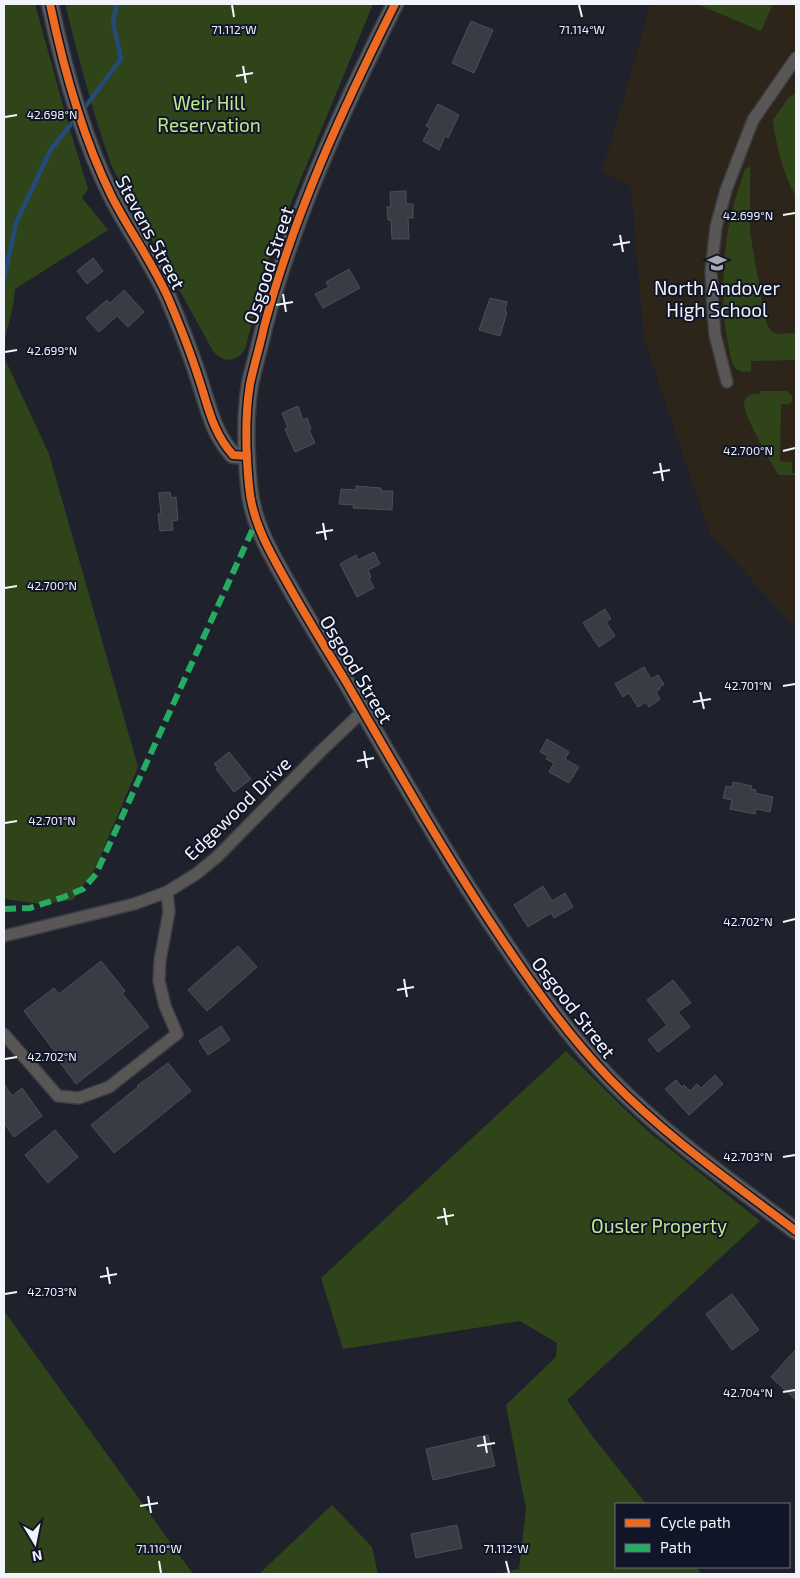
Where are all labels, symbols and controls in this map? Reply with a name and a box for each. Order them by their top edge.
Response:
text: 71.112°W [211,22,257,36]
text: 71.114°W [559,22,605,36]
park label: Weir Hill Reservation [157,91,261,136]
text: 42.698°N [27,107,77,121]
street label: Stevens Street [111,171,191,293]
street label: Osgood Street [238,203,298,327]
text: 42.699°N [723,208,773,222]
school or university icon: North Andover High School [706,252,728,274]
place label: North Andover High School [654,276,780,321]
text: 42.699°N [27,343,77,357]
text: 42.700°N [723,443,773,457]
text: 42.700°N [27,578,77,592]
street label: Osgood Street [316,611,398,727]
text: 42.701°N [724,678,772,692]
street label: Edgewood Drive [179,751,295,865]
text: 42.701°N [28,813,76,827]
text: 42.702°N [723,914,773,928]
street label: Osgood Street [527,952,621,1062]
text: 42.702°N [27,1049,77,1063]
text: 42.703°N [723,1149,773,1163]
park label: Ousler Property [591,1214,727,1237]
text: 42.703°N [27,1284,77,1298]
text: 42.704°N [723,1385,773,1399]
legend [615,1503,790,1568]
text: Cycle path [660,1513,731,1531]
north arrow [10,1518,60,1568]
text: Path [660,1538,691,1556]
text: 71.110°W [136,1541,182,1555]
text: 71.112°W [483,1541,529,1555]
text: N [31,1547,44,1566]

